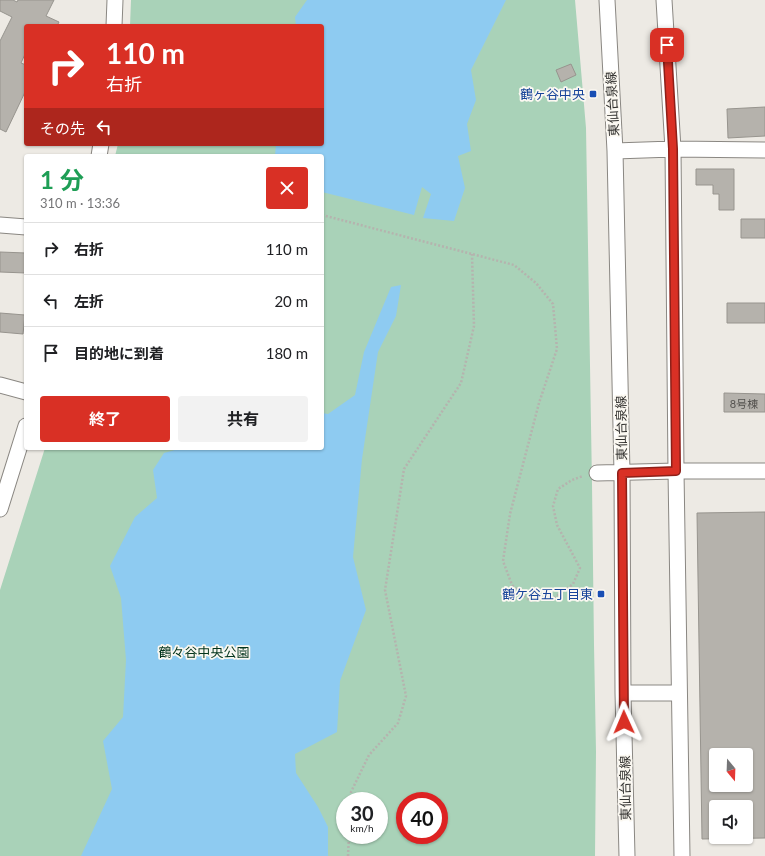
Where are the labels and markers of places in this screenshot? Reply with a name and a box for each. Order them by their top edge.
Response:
pin [650,28,684,62]
place label: 鶴ヶ谷中央 [520,86,585,102]
marker: 鶴ヶ谷中央 [588,89,598,99]
place label: 鶴ケ谷五丁目東 [502,586,593,602]
marker: 鶴ケ谷五丁目東 [596,589,606,599]

